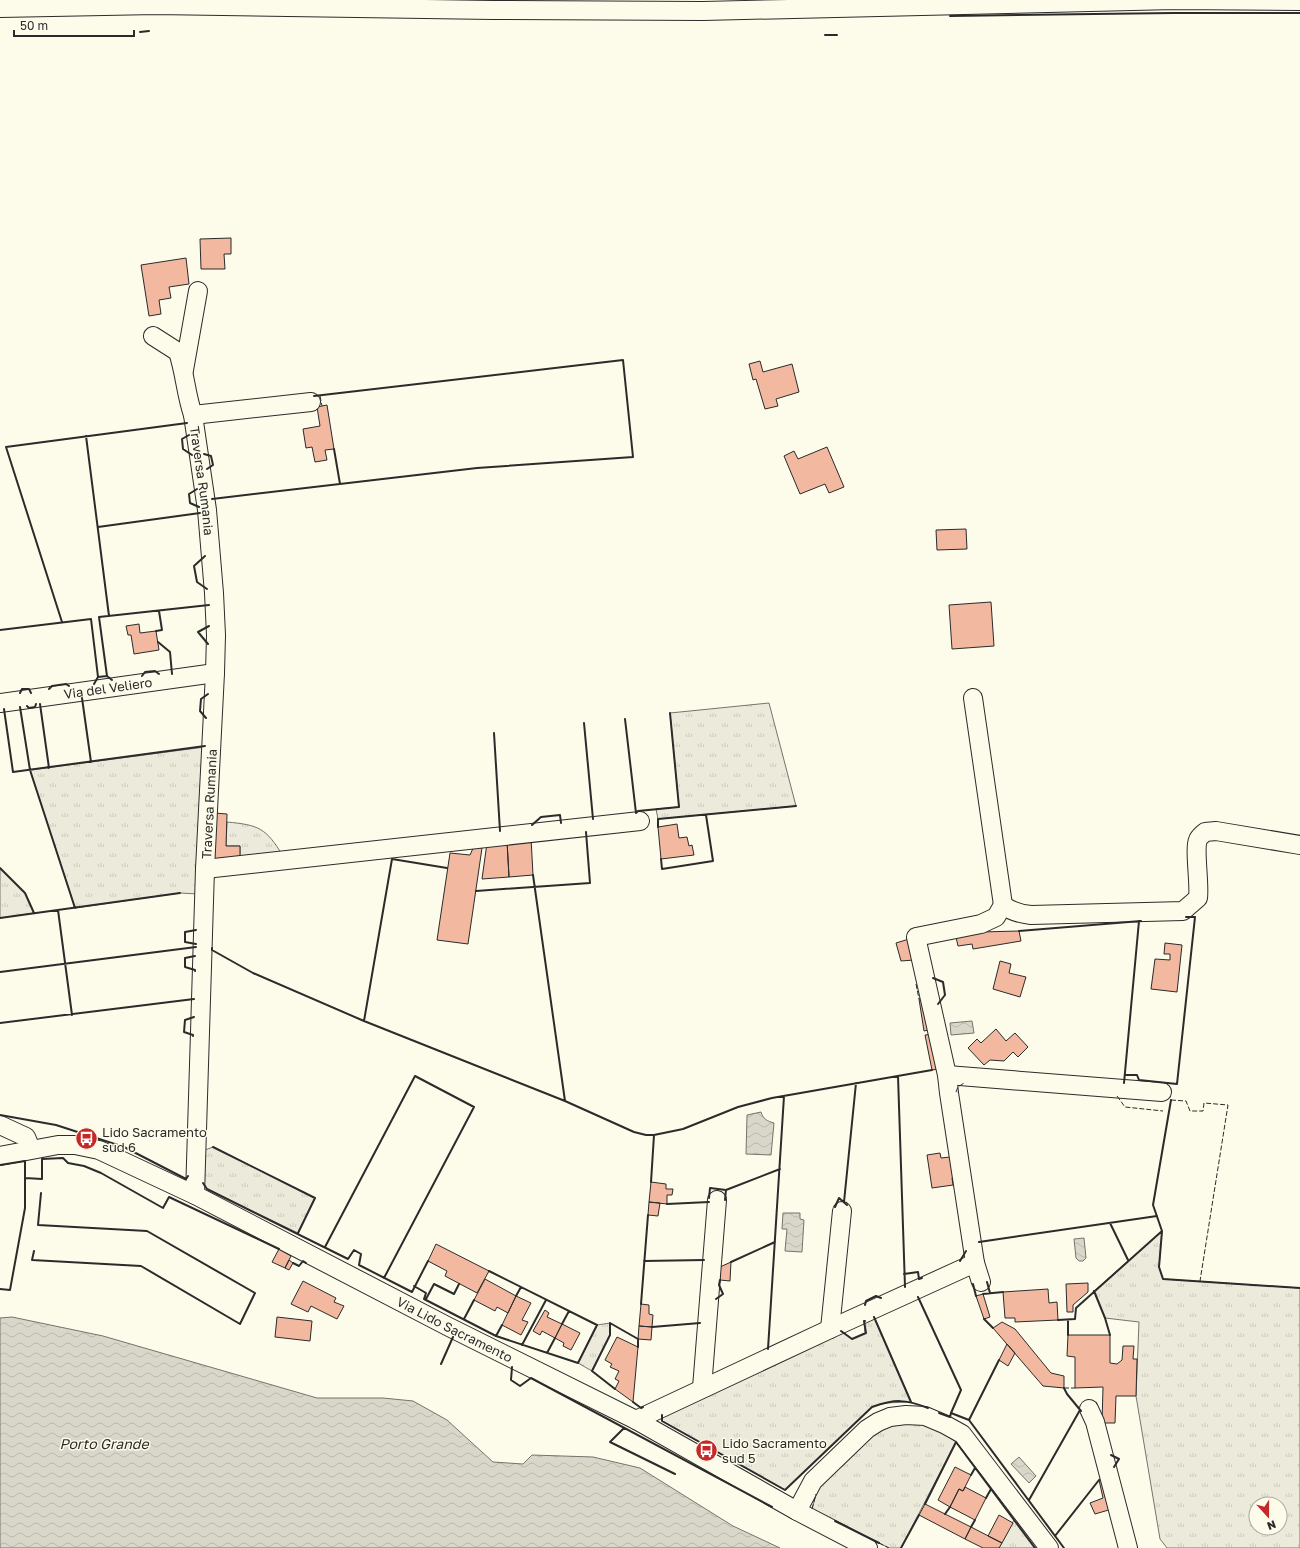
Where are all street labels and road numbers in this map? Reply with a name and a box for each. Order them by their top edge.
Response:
street label: Traversa Rumania [187,425,217,536]
street label: Via del Veliero [63,674,153,702]
street label: Traversa Rumania [198,749,220,859]
street label: Via Lido Sacramento [394,1293,515,1365]

